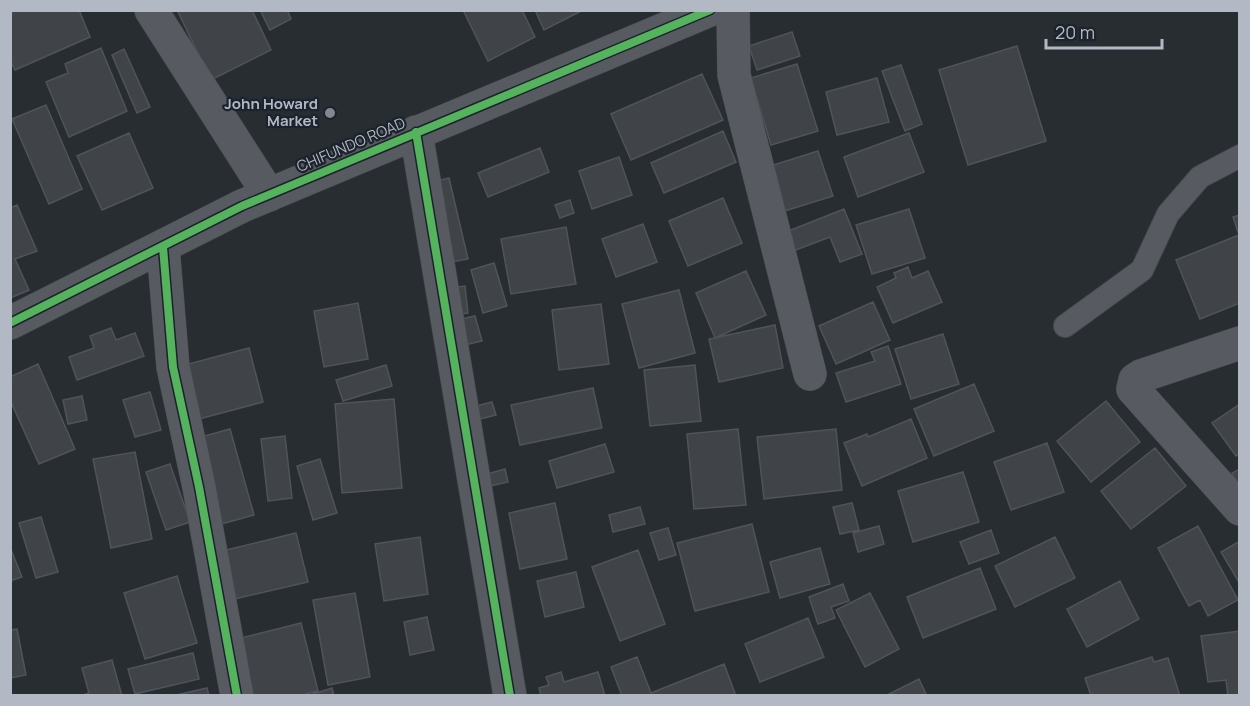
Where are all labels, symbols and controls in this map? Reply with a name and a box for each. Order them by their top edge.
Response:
scale bar [1046,12,1162,50]
text: 20 m [1055,20,1095,44]
place label: John Howard Market [224,93,318,131]
marker: John Howard Market [323,106,337,120]
street label: CHIFUNDO ROAD [293,112,408,177]

